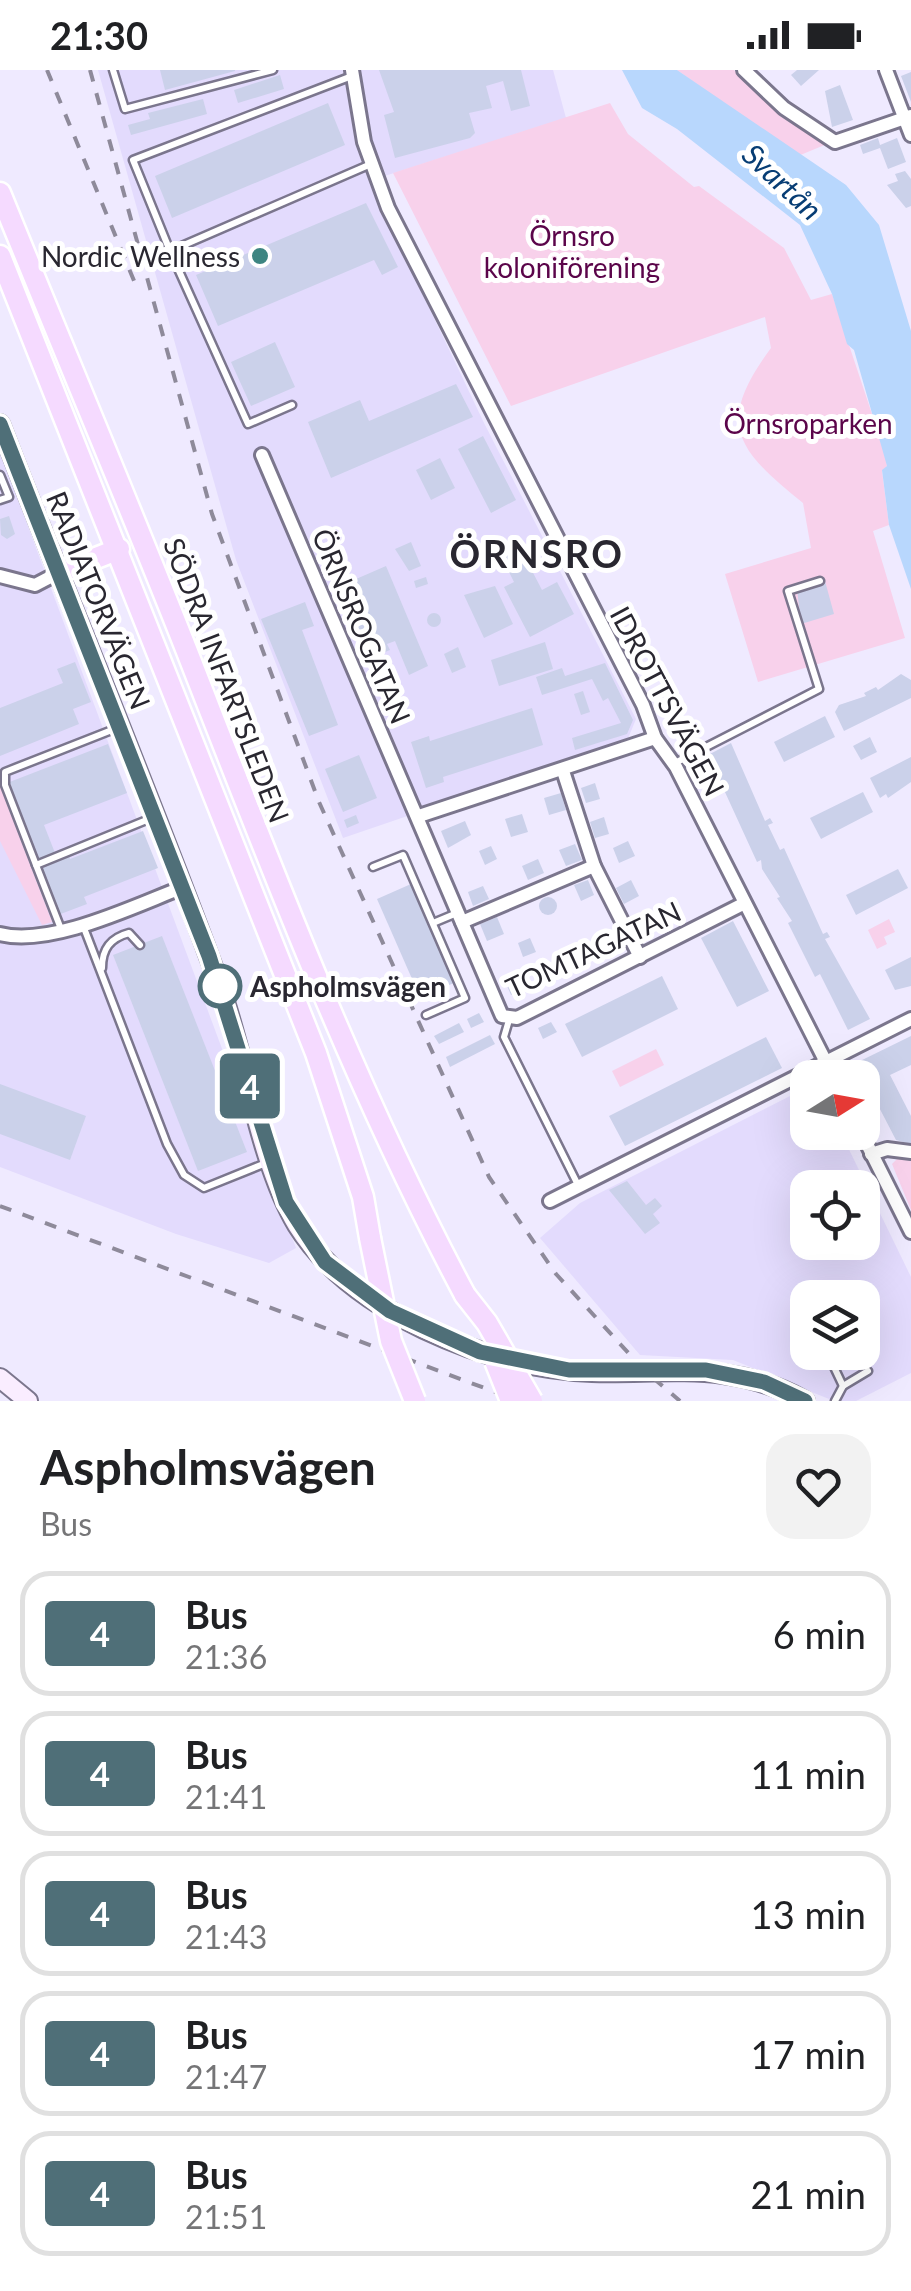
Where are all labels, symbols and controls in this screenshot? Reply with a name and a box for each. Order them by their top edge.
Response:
text: 21:30 [50,12,148,58]
water label: Svartån [736,135,830,227]
park label: Örnsro koloniförening [484,218,660,284]
place label: Nordic Wellness [41,239,240,273]
marker: Nordic Wellness [249,245,271,267]
park label: Örnsroparken [723,406,893,440]
street label: RADIATORVÄGEN [40,486,158,714]
street label: ÖRNSROGATAN [306,523,418,729]
district label: ÖRNSRO [449,530,625,576]
street label: SÖDRA INFARTSLEDEN [157,533,297,827]
street label: IDROTTSVÄGEN [604,600,732,802]
street label: TOMTAGATAN [500,894,686,1004]
marker: Aspholmsvägen [199,965,241,1007]
place label: Aspholmsvägen [249,969,446,1003]
line badge: 4 [218,1054,282,1118]
north arrow [790,1060,880,1150]
map controls [790,1060,880,1370]
text: 4 [240,1065,260,1107]
button: locate [790,1170,880,1260]
button: layers [790,1280,880,1370]
button: heart [766,1434,871,1539]
text: Aspholmsvägen [40,1438,376,1495]
text: Bus [40,1504,92,1543]
text: Bus [185,1591,248,1637]
text: 6 min [773,1611,866,1657]
text: 4 [90,1612,110,1654]
text: 21:36 [185,1637,267,1676]
text: Bus [185,1731,248,1777]
text: 11 min [751,1751,866,1797]
text: 4 [90,1752,110,1794]
text: 21:41 [185,1777,267,1816]
text: Bus [185,1871,248,1917]
text: 13 min [751,1891,866,1937]
text: 4 [90,1892,110,1934]
text: 21:43 [185,1917,267,1956]
text: Bus [185,2011,248,2057]
text: 17 min [751,2031,866,2077]
text: 4 [90,2032,110,2074]
text: 21:47 [185,2057,267,2096]
text: Bus [185,2151,248,2197]
text: 21 min [751,2171,866,2217]
text: 4 [90,2172,110,2214]
text: 21:51 [185,2197,267,2236]

